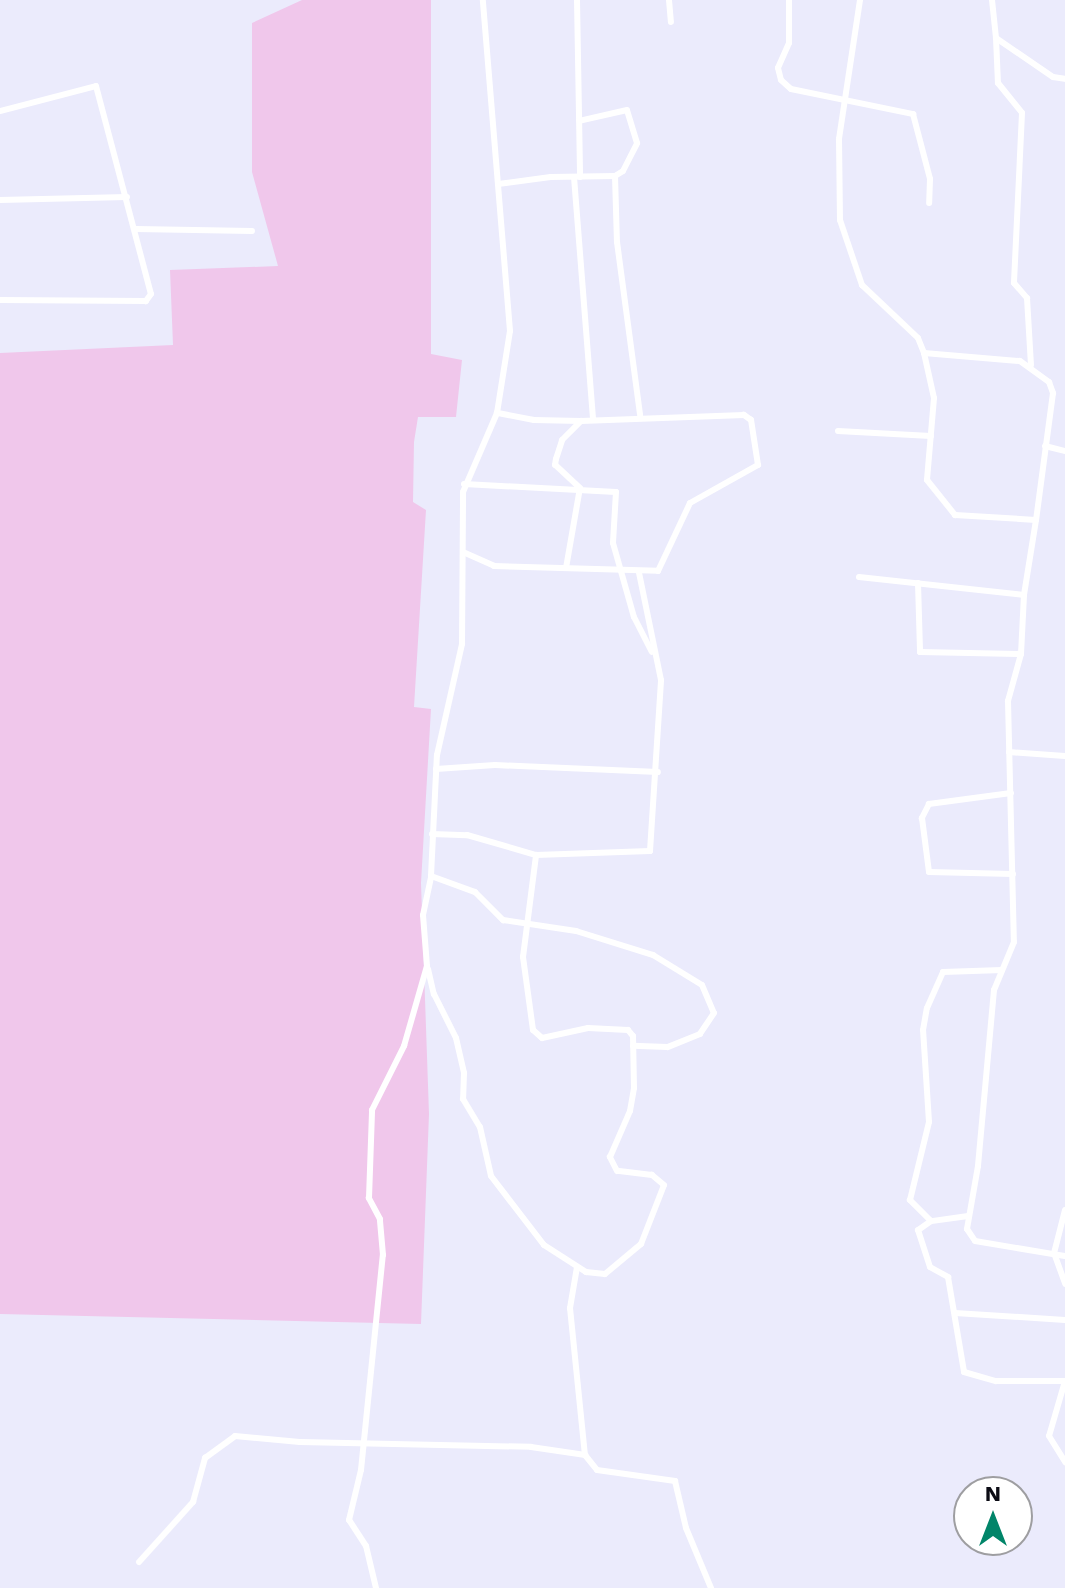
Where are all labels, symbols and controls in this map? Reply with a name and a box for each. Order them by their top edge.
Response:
north arrow [953,1476,1033,1556]
text: N [985,1481,1001,1506]

